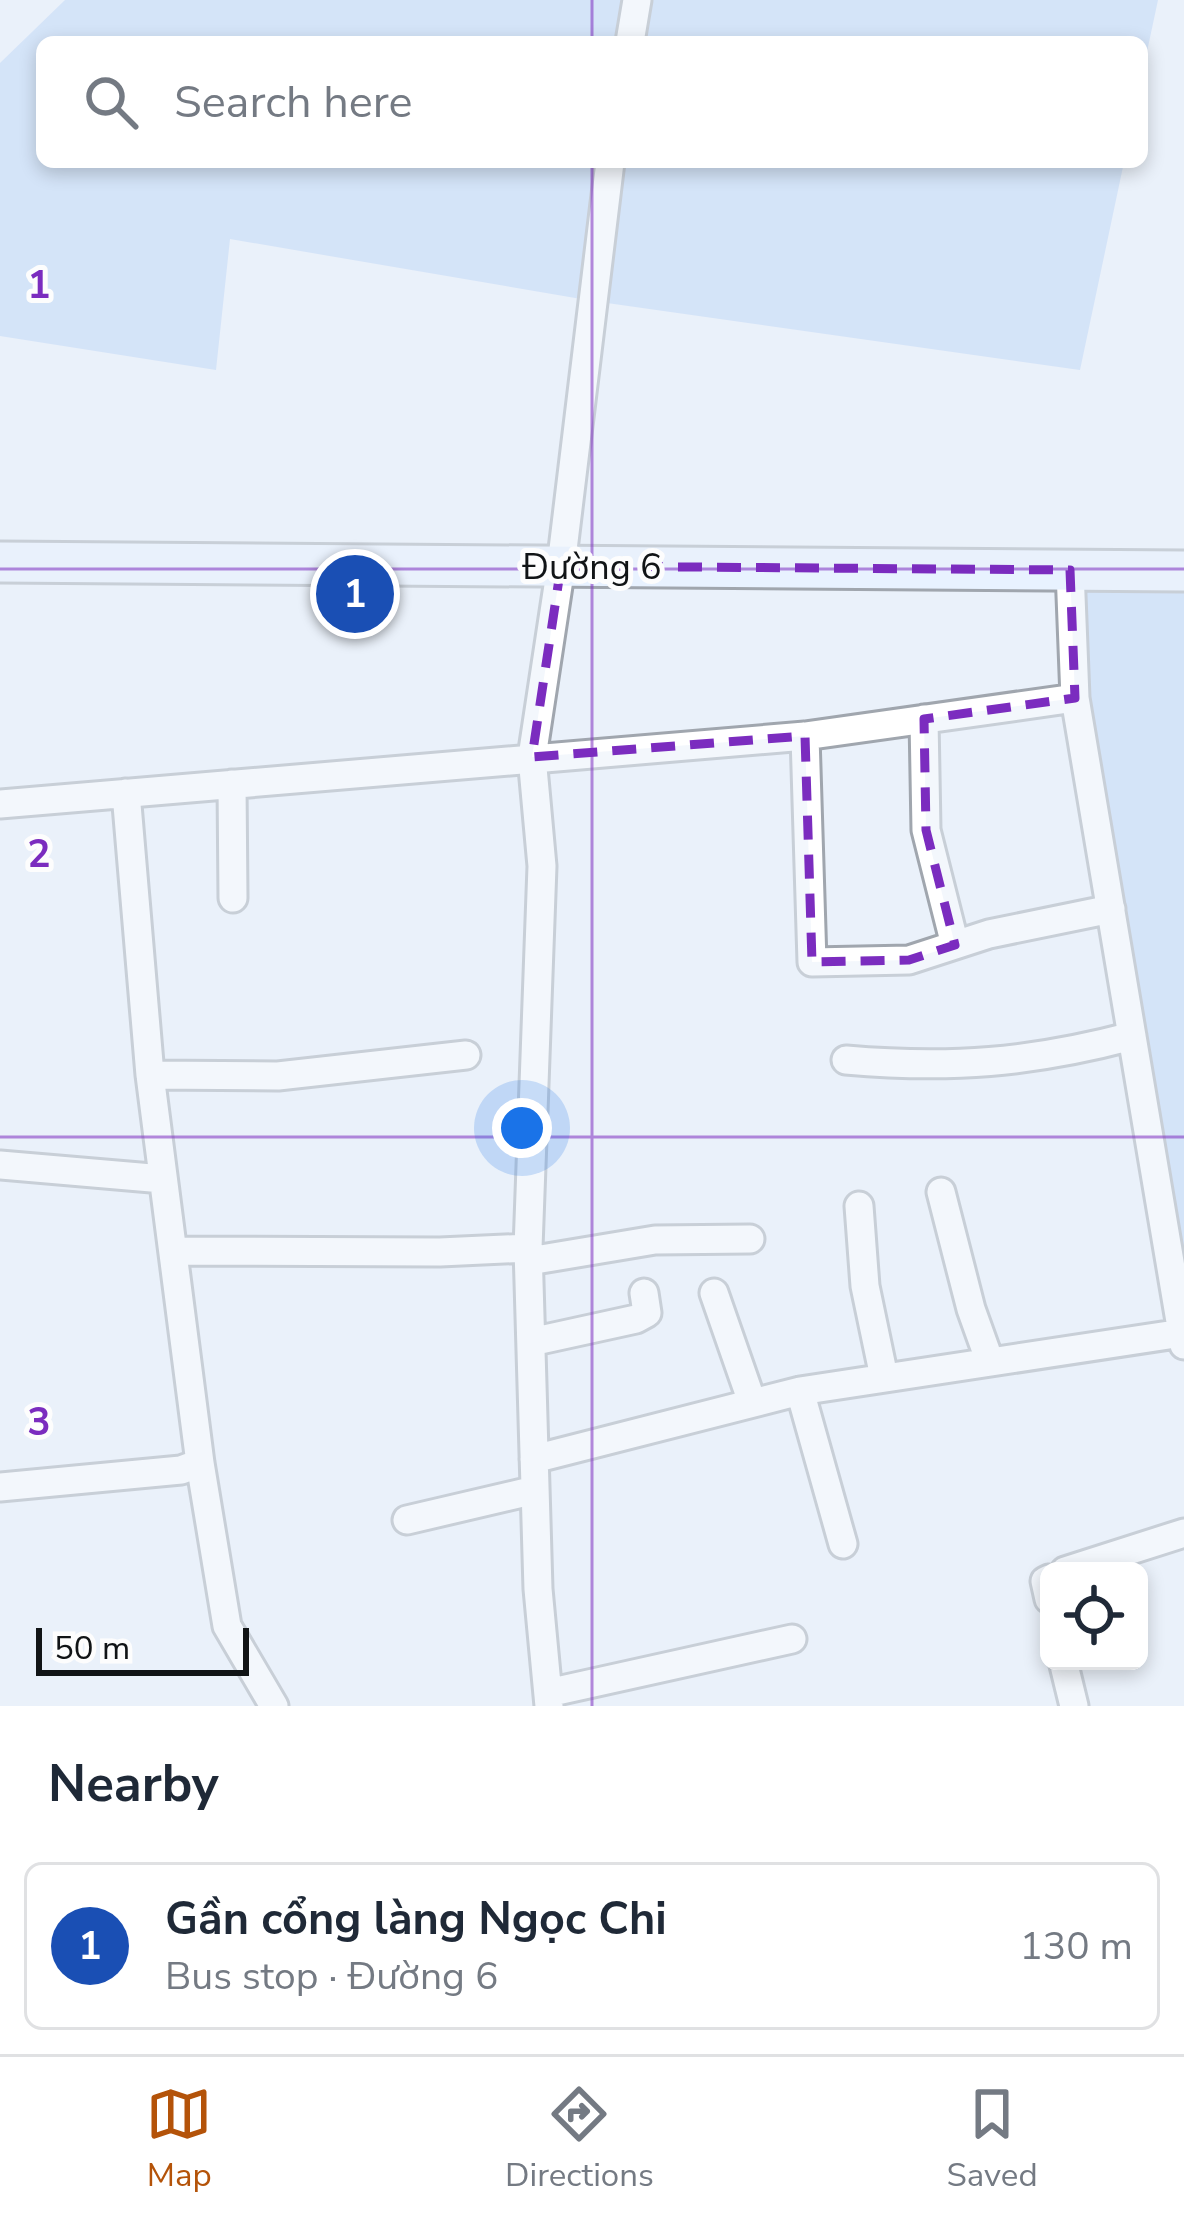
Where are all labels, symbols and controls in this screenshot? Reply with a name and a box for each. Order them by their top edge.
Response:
search box [36,36,1148,168]
icon: search [78,69,144,135]
text: Search here [174,72,413,133]
text: 1 [27,259,51,312]
street label: Đường 6 [521,543,662,592]
pin: 1 [316,549,394,639]
text: 2 [27,828,51,881]
your location [492,1098,552,1158]
text: 3 [27,1396,51,1449]
map controls [1040,1562,1148,1670]
button: locate [1040,1562,1148,1670]
scale bar [36,1622,249,1675]
text: 50 m [54,1626,130,1671]
text: Nearby [48,1749,219,1819]
text: Gần cổng làng Ngọc Chi [165,1889,667,1950]
text: 1 [78,1920,102,1973]
text: 130 m [1019,1920,1133,1973]
text: Bus stop · Đường 6 [165,1950,498,2003]
tab: Map [146,2081,212,2198]
tab: Directions [505,2081,654,2198]
tab: Saved [946,2081,1038,2198]

